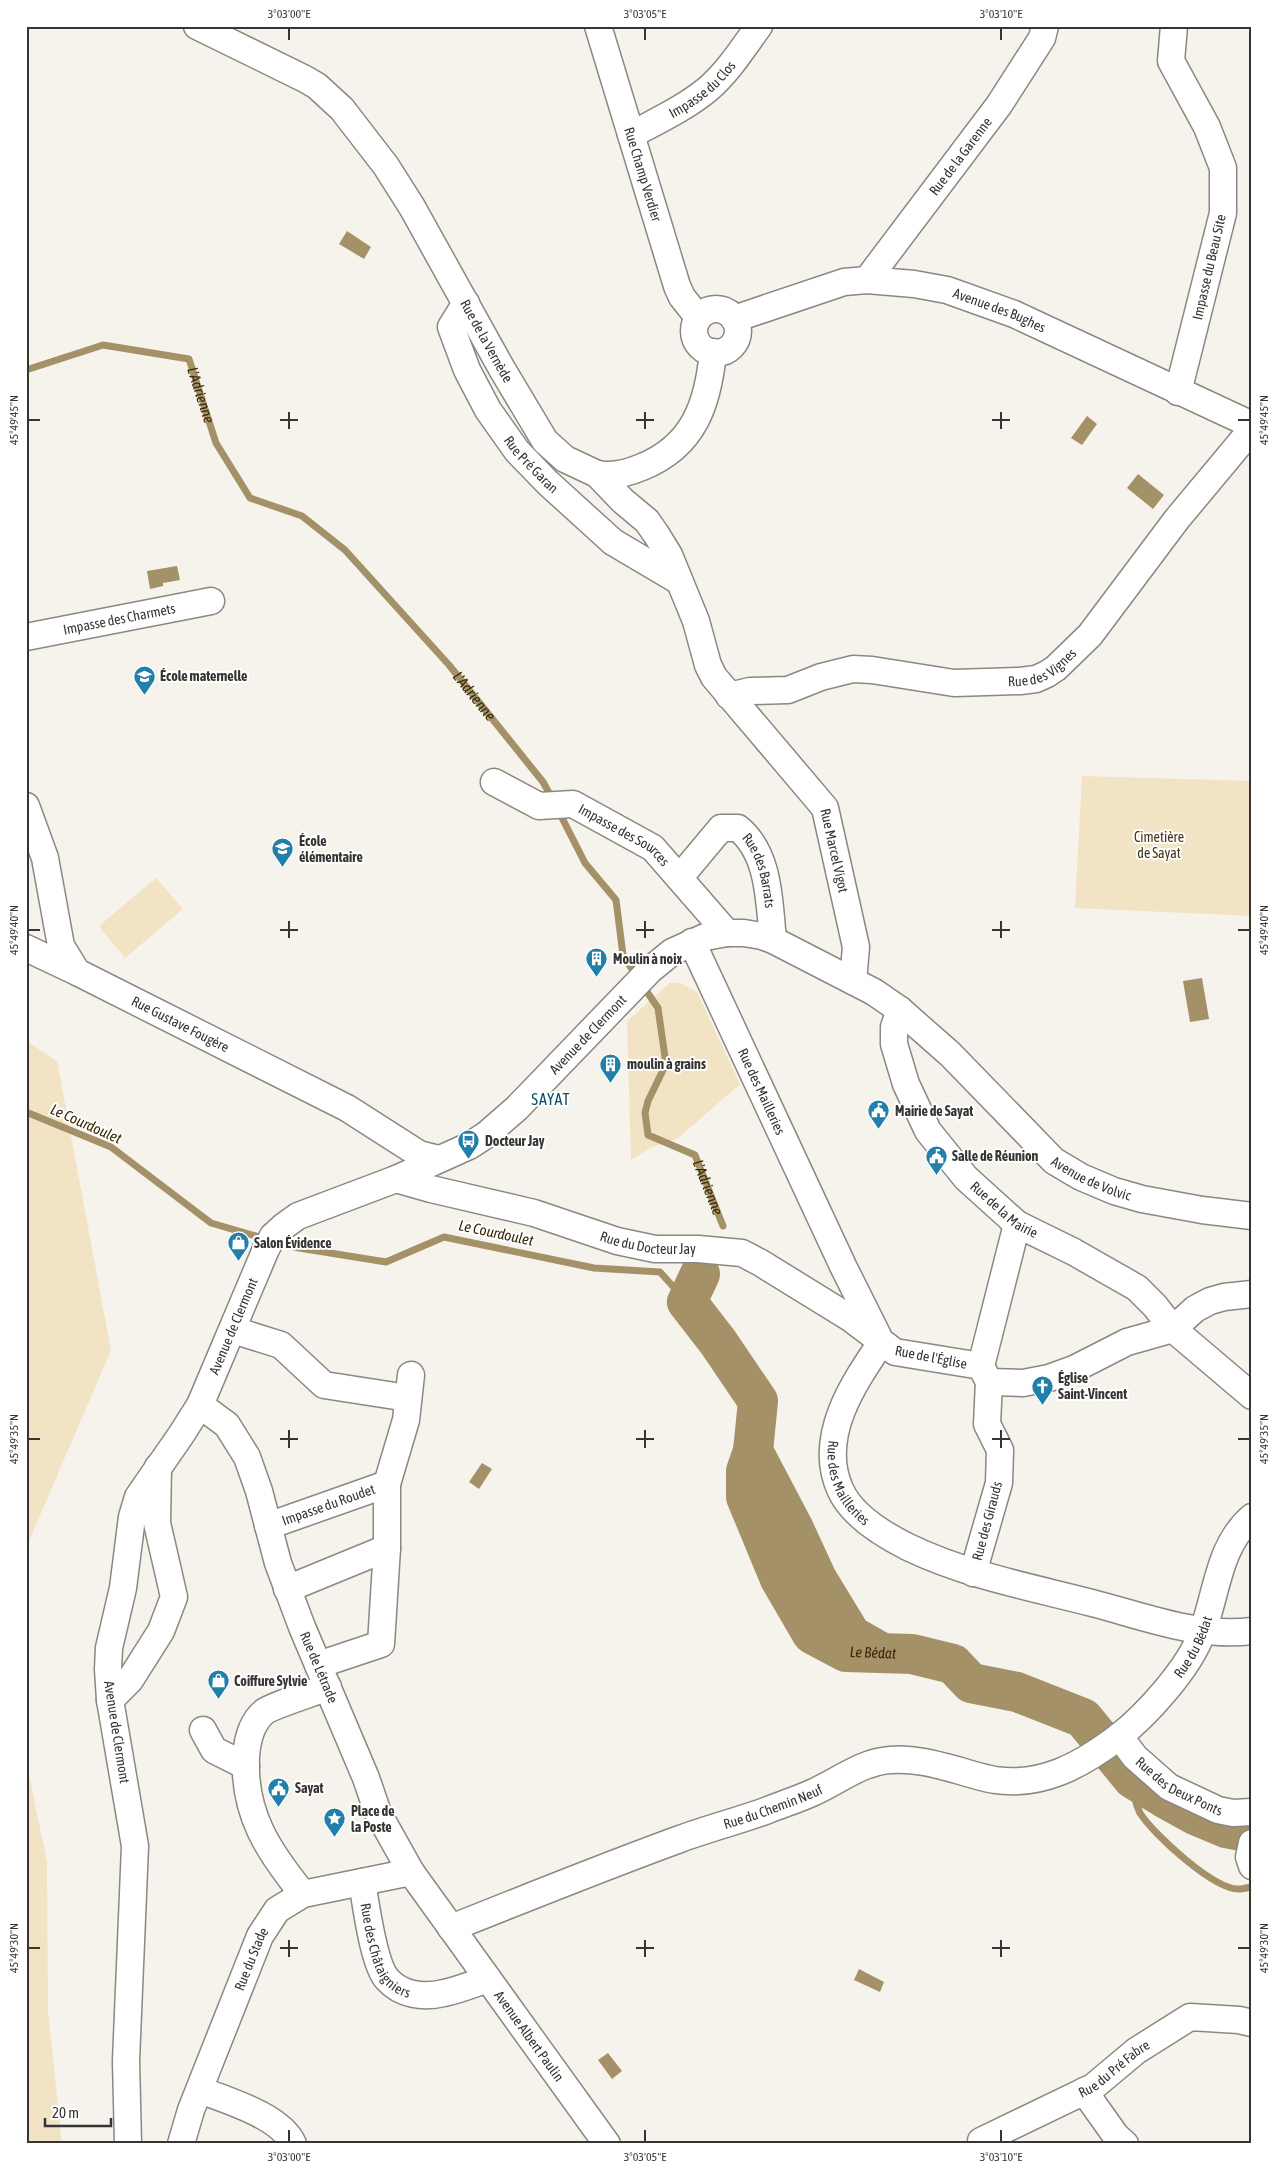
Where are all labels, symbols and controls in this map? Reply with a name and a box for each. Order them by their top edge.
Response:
text: 3°03'00"E [268,7,310,21]
text: 3°03'05"E [624,7,666,21]
text: 3°03'10"E [980,7,1022,21]
street label: Impasse du Clos [666,58,739,121]
street label: Rue de la Garenne [926,114,995,198]
street label: Rue Champ Verdier [621,125,665,224]
street label: Impasse du Beau Site [1189,213,1229,321]
street label: Avenue des Bughes [951,285,1048,336]
street label: Rue de la Vernède [457,297,516,385]
water label: L'Adrienne [184,365,218,425]
text: 45°49'45"N [7,395,21,445]
text: 45°49'45"N [1257,395,1271,445]
street label: Rue Pré Garan [501,433,562,496]
street label: Impasse des Charmets [62,600,177,638]
street label: Rue des Vignes [1008,645,1079,689]
school or university icon: École maternelle [132,664,156,695]
place label: École maternelle [160,668,247,684]
water label: L'Adrienne [450,668,499,724]
street label: Impasse des Sources [576,801,673,869]
street label: Rue Marcel Vigot [817,807,852,894]
park label: Cimetière de Sayat [1134,829,1184,861]
street label: Rue des Barrats [739,830,778,909]
place label: École élémentaire [299,833,363,865]
school or university icon: École élémentaire [271,837,295,868]
text: 45°49'40"N [7,905,21,955]
text: 45°49'40"N [1257,905,1271,955]
building icon: Moulin à noix [585,947,609,978]
place label: Moulin à noix [613,951,682,967]
street label: Avenue de Clermont [546,992,630,1077]
street label: Rue Gustave Fougère [129,993,232,1055]
street label: Rue des Mailleries [735,1046,789,1137]
building icon: moulin à grains [599,1052,623,1083]
place label: moulin à grains [627,1056,706,1072]
district label: SAYAT [531,1090,571,1108]
public building icon: Mairie de Sayat [867,1099,891,1130]
water label: Le Courdoulet [48,1100,125,1147]
place label: Mairie de Sayat [895,1103,973,1119]
bus stop icon: Docteur Jay [457,1129,481,1160]
place label: Docteur Jay [485,1133,545,1149]
public building icon: Salle de Réunion [924,1144,948,1175]
place label: Salle de Réunion [952,1148,1039,1164]
street label: Avenue de Volvic [1048,1153,1134,1204]
water label: L'Adrienne [690,1157,727,1218]
street label: Rue de la Mairie [967,1178,1040,1241]
water label: Le Courdoulet [457,1216,536,1249]
street label: Rue du Docteur Jay [598,1228,696,1257]
shop icon: Salon Évidence [226,1231,250,1262]
place label: Salon Évidence [254,1235,332,1251]
street label: Avenue de Clermont [206,1275,261,1377]
street label: Rue de l'Église [894,1342,968,1372]
place label: Église Saint-Vincent [1058,1370,1127,1402]
church icon: Église Saint-Vincent [1030,1374,1054,1405]
text: 45°49'35"N [7,1414,21,1464]
text: 45°49'35"N [1257,1414,1271,1464]
street label: Rue des Mailleries [825,1440,873,1529]
street label: Rue des Girauds [969,1480,1005,1562]
street label: Impasse du Roudet [280,1481,377,1529]
street label: Rue du Bédat [1170,1614,1215,1681]
street label: Rue de Létrade [297,1629,341,1706]
water label: Le Bédat [849,1643,897,1662]
shop icon: Coiffure Sylvie [206,1669,230,1700]
place label: Coiffure Sylvie [234,1673,307,1689]
street label: Avenue de Clermont [101,1680,133,1784]
street label: Rue des Deux Ponts [1133,1754,1223,1819]
public building icon: Sayat [267,1776,291,1807]
place label: Sayat [295,1780,324,1796]
street label: Rue du Chemin Neuf [722,1781,825,1832]
place label: Place de la Poste [351,1803,395,1835]
place icon: Place de la Poste [323,1807,347,1838]
street label: Rue des Châtaigniers [358,1902,413,2001]
text: 45°49'30"N [7,1923,21,1973]
text: 45°49'30"N [1257,1923,1271,1973]
street label: Rue du Stade [231,1924,272,1993]
street label: Avenue Albert Paulin [491,1988,567,2084]
street label: Rue du Pré Fabre [1076,2037,1152,2101]
scale bar [45,2095,111,2127]
text: 20 m [52,2104,79,2121]
text: 3°03'00"E [268,2150,310,2164]
text: 3°03'05"E [624,2150,666,2164]
text: 3°03'10"E [980,2150,1022,2164]

